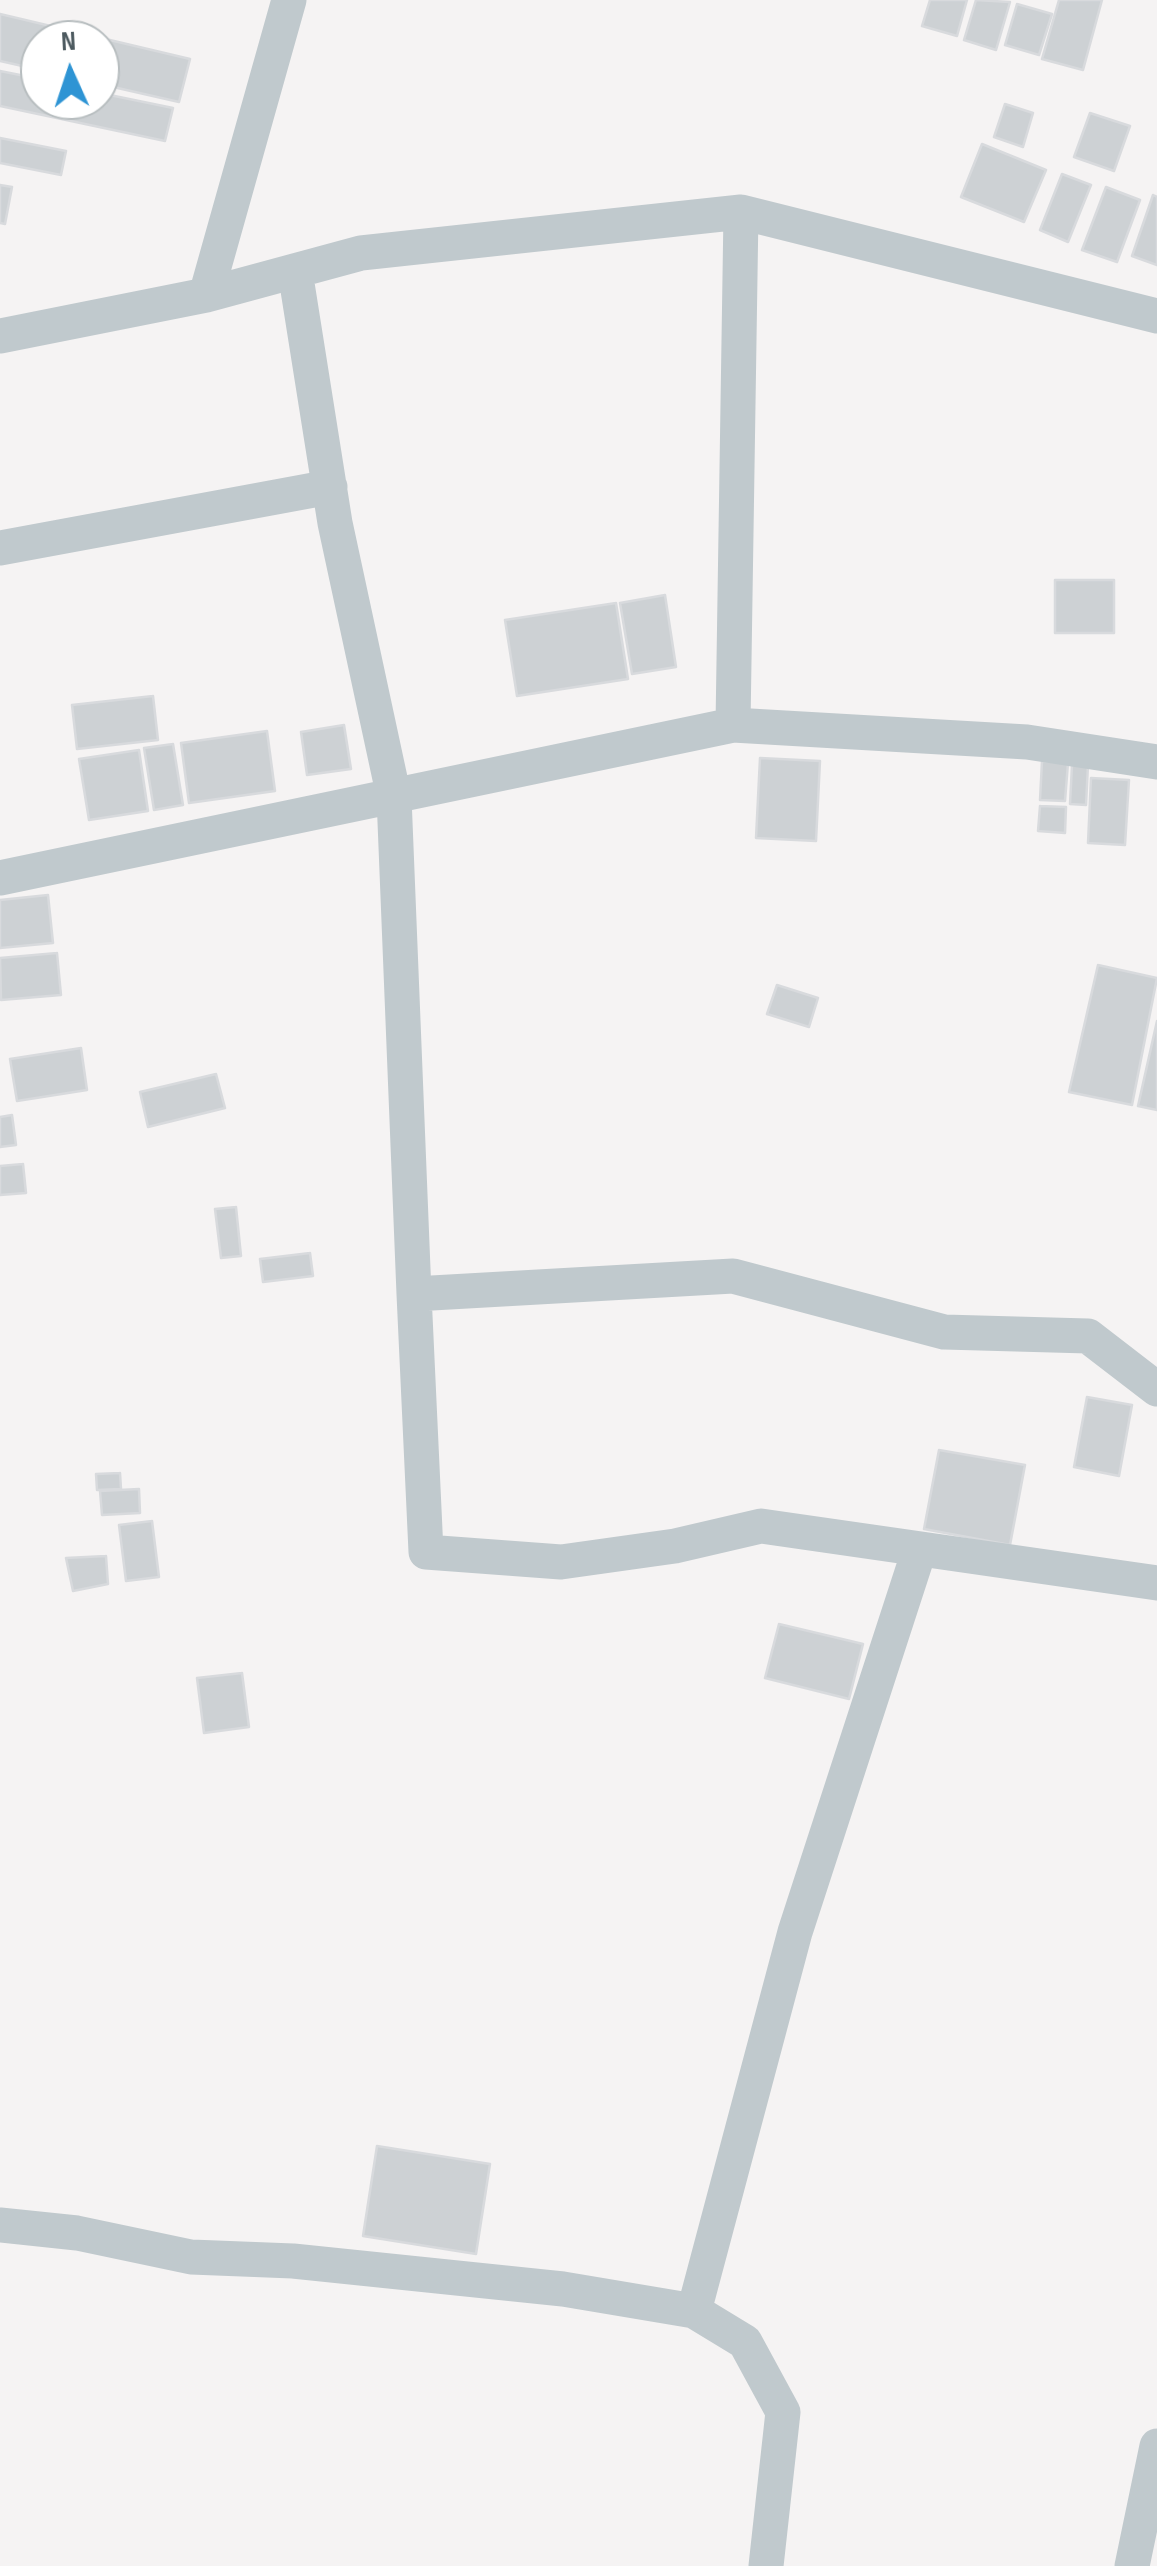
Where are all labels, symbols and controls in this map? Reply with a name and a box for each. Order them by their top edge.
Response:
north arrow [20,20,120,120]
text: N [60,25,77,58]

